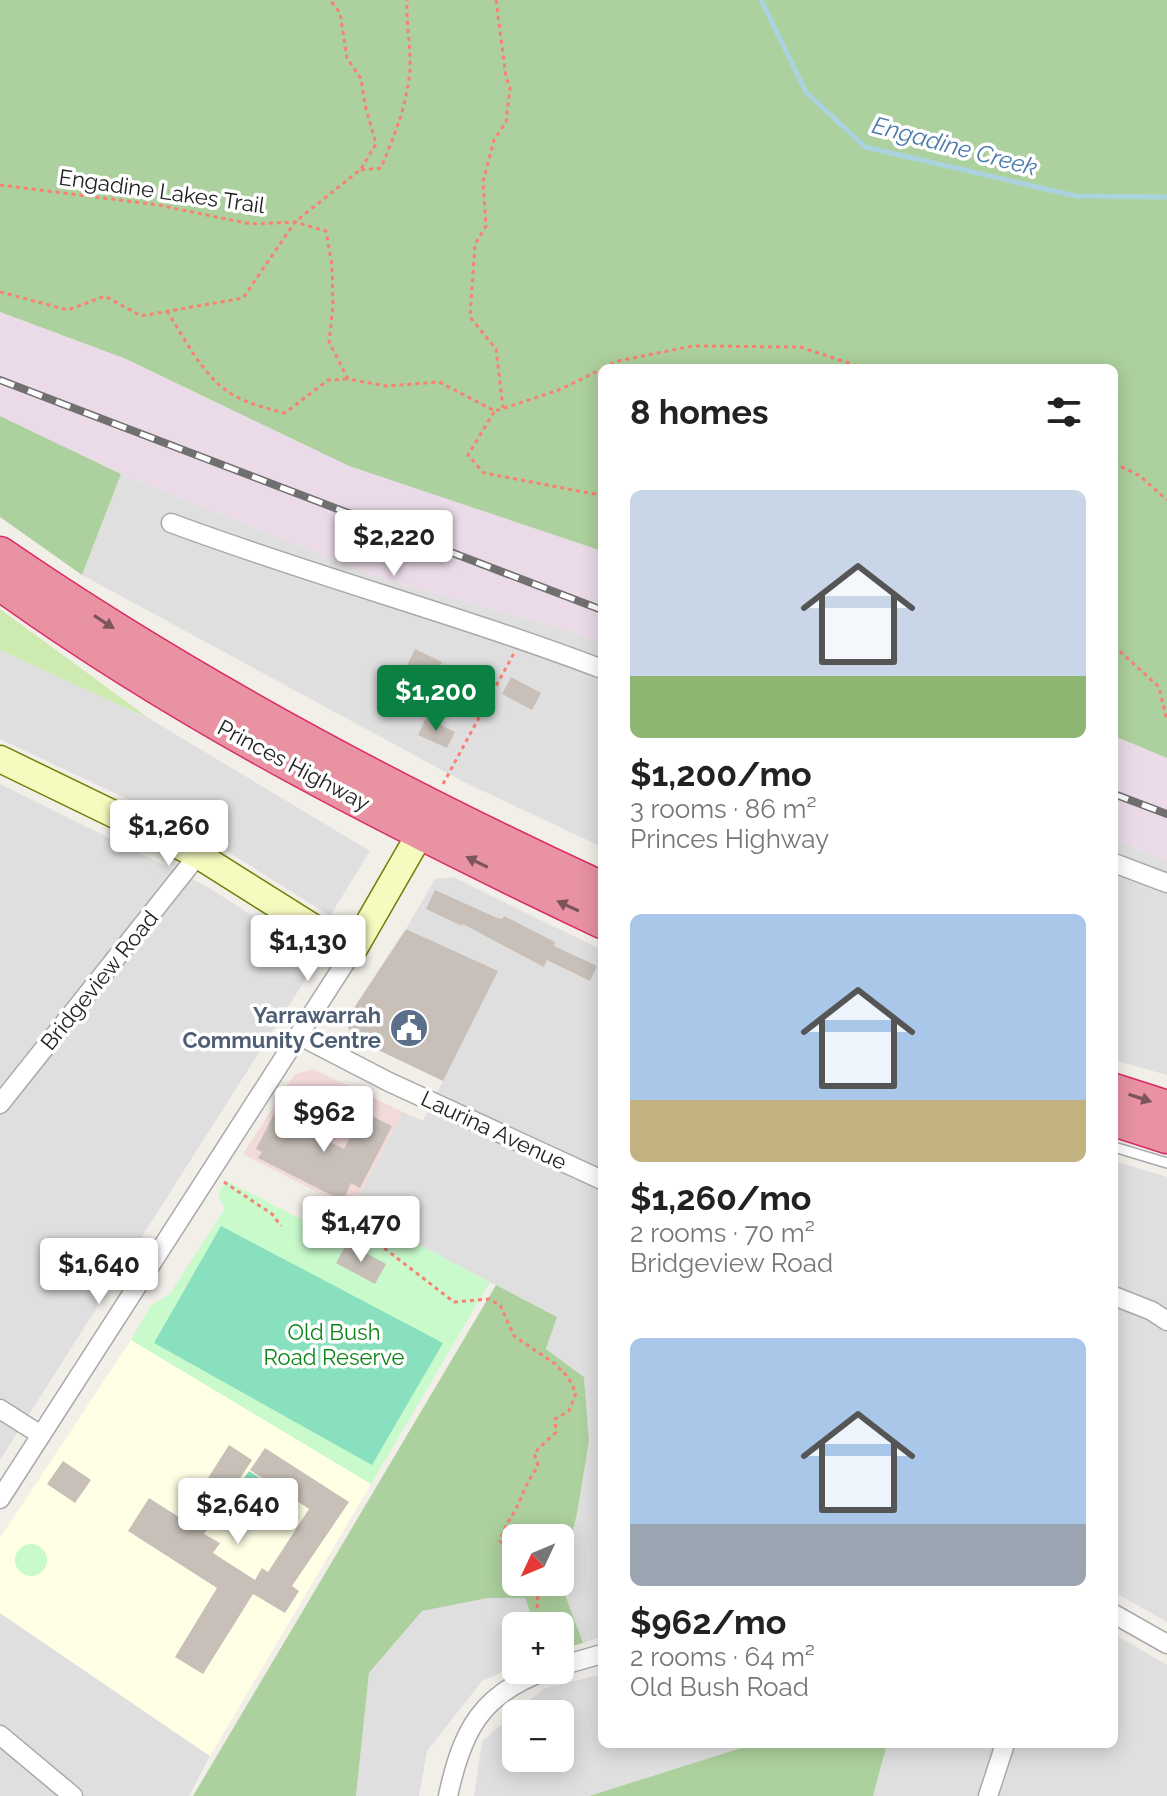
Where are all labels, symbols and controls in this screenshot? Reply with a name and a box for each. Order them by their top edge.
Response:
water label: Engadine Creek [869,110,1041,182]
street label: Engadine Lakes Trail [57,164,267,218]
icon: filters [1042,390,1086,434]
text: 8 homes [630,392,769,432]
pin: $2,220 [329,510,459,578]
text: $2,220 [353,521,435,551]
icon: home [786,542,930,686]
one-way arrow [93,614,115,628]
pin: $1,200 [371,665,501,733]
text: $1,200 [395,676,477,706]
street label: Princes Highway [214,714,375,816]
text: $1,200/mo [630,754,812,794]
text: 3 rooms · 86 m² [630,794,817,824]
pin: $1,260 [104,800,234,868]
text: $1,260 [128,811,210,841]
text: Princes Highway [630,824,829,854]
one-way arrow [466,855,489,869]
one-way arrow [557,899,580,913]
street label: Bridgeview Road [35,905,163,1055]
pin: $1,130 [243,915,373,983]
text: $1,130 [269,926,347,956]
icon: home [786,966,930,1110]
place label: Yarrawarrah Community Centre [182,1002,381,1053]
public building icon: Yarrawarrah Community Centre [388,1007,430,1049]
street label: Laurina Avenue [417,1085,571,1175]
pin: $962 [277,1086,371,1154]
one-way arrow [1129,1093,1153,1105]
text: $962 [293,1097,355,1127]
text: $1,260/mo [630,1178,811,1218]
pin: $1,470 [296,1196,426,1264]
text: $1,470 [321,1207,401,1237]
text: 2 rooms · 70 m² [630,1218,815,1248]
pin: $1,640 [34,1238,164,1306]
text: Bridgeview Road [630,1248,833,1278]
text: $1,640 [58,1249,140,1279]
park label: Old Bush Road Reserve [264,1319,404,1370]
icon: home [786,1390,930,1534]
pin: $2,640 [173,1478,303,1546]
text: $2,640 [196,1489,280,1519]
north arrow [502,1524,574,1596]
map controls [502,1524,574,1772]
text: $962/mo [630,1602,786,1642]
button: + [502,1612,574,1684]
text: 2 rooms · 64 m² [630,1642,815,1672]
text: Old Bush Road [630,1672,809,1702]
button: − [502,1700,574,1772]

